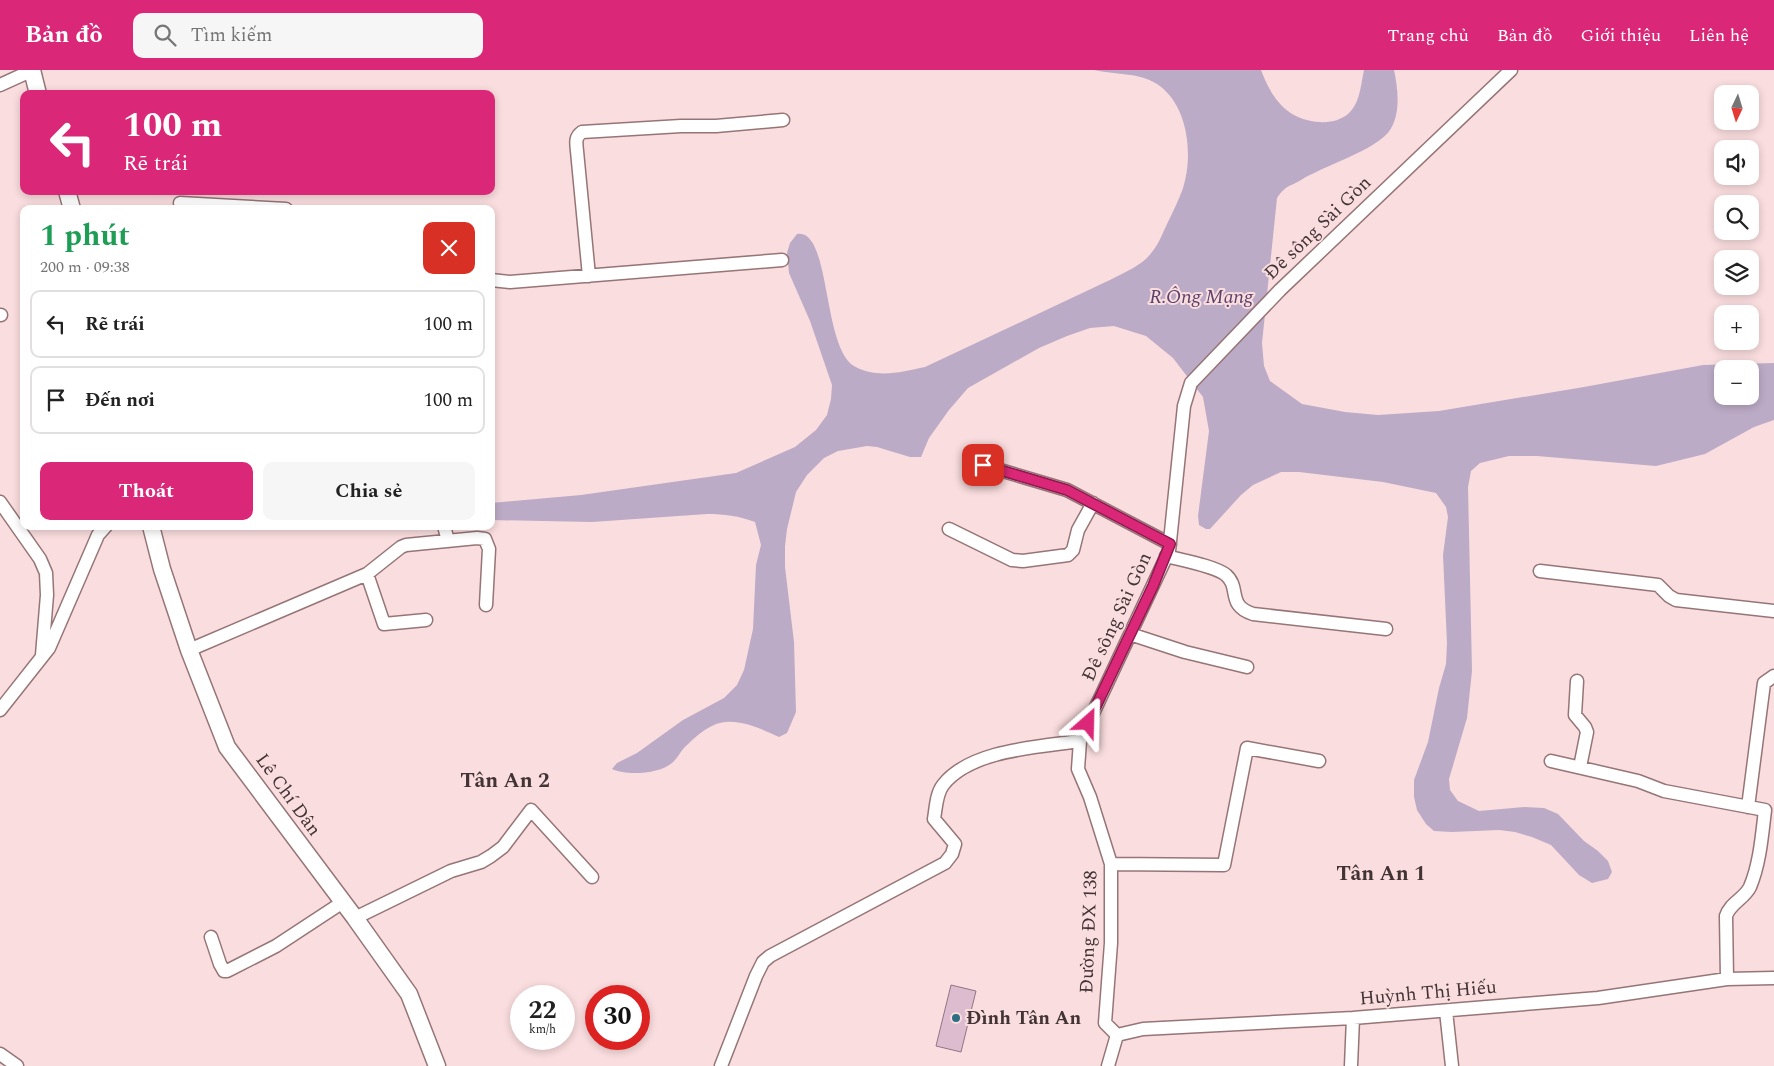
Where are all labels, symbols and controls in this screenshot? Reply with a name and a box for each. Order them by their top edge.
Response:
search box [133,13,483,58]
text: Bản đồ [25,17,103,53]
icon: search [151,21,179,49]
text: Tìm kiếm [191,21,272,50]
text: Trang chủ [1387,22,1469,49]
text: Bản đồ [1497,22,1553,49]
text: Giới thiệu [1581,22,1661,49]
text: Liên hệ [1689,22,1749,49]
north arrow [1714,85,1759,130]
map controls [1714,85,1759,405]
text: 100 m [123,99,222,152]
icon: left [40,110,105,175]
button: sound [1714,140,1759,185]
text: Rẽ trái [123,147,188,180]
street label: Đê sông Sài Gòn [1258,169,1378,287]
button: search [1714,195,1759,240]
text: 1 phút [40,213,130,259]
button: close [423,222,475,274]
button: layers [1714,250,1759,295]
text: 200 m · 09:38 [40,255,130,279]
water label: R.Ông Mạng [1149,282,1254,312]
button: + [1714,305,1759,350]
icon: left [42,310,70,338]
text: Rẽ trái [85,310,145,339]
text: 100 m [423,310,473,339]
button: − [1714,360,1759,405]
icon: arrive [42,386,70,414]
text: Đến nơi [85,386,155,415]
text: 100 m [423,386,473,415]
pin [962,444,1004,486]
icon: arrive [969,451,997,479]
button: Thoát [40,462,253,520]
button: Chia sẻ [263,462,475,520]
street label: Đê sông Sài Gòn [1074,548,1160,686]
position arrow [1061,696,1113,748]
street label: Lê Chí Dân [248,747,328,843]
district label: Tân An 2 [460,765,550,797]
district label: Tân An 1 [1336,858,1426,890]
street label: Đường ĐX 138 [1072,870,1106,994]
street label: Huỳnh Thị Hiếu [1358,973,1498,1013]
speed limit sign: 30 [585,985,650,1050]
text: 22 [528,992,557,1030]
place label: Đình Tân An [966,1004,1082,1033]
marker: Đình Tân An [950,1012,962,1024]
text: km/h [529,1020,556,1039]

